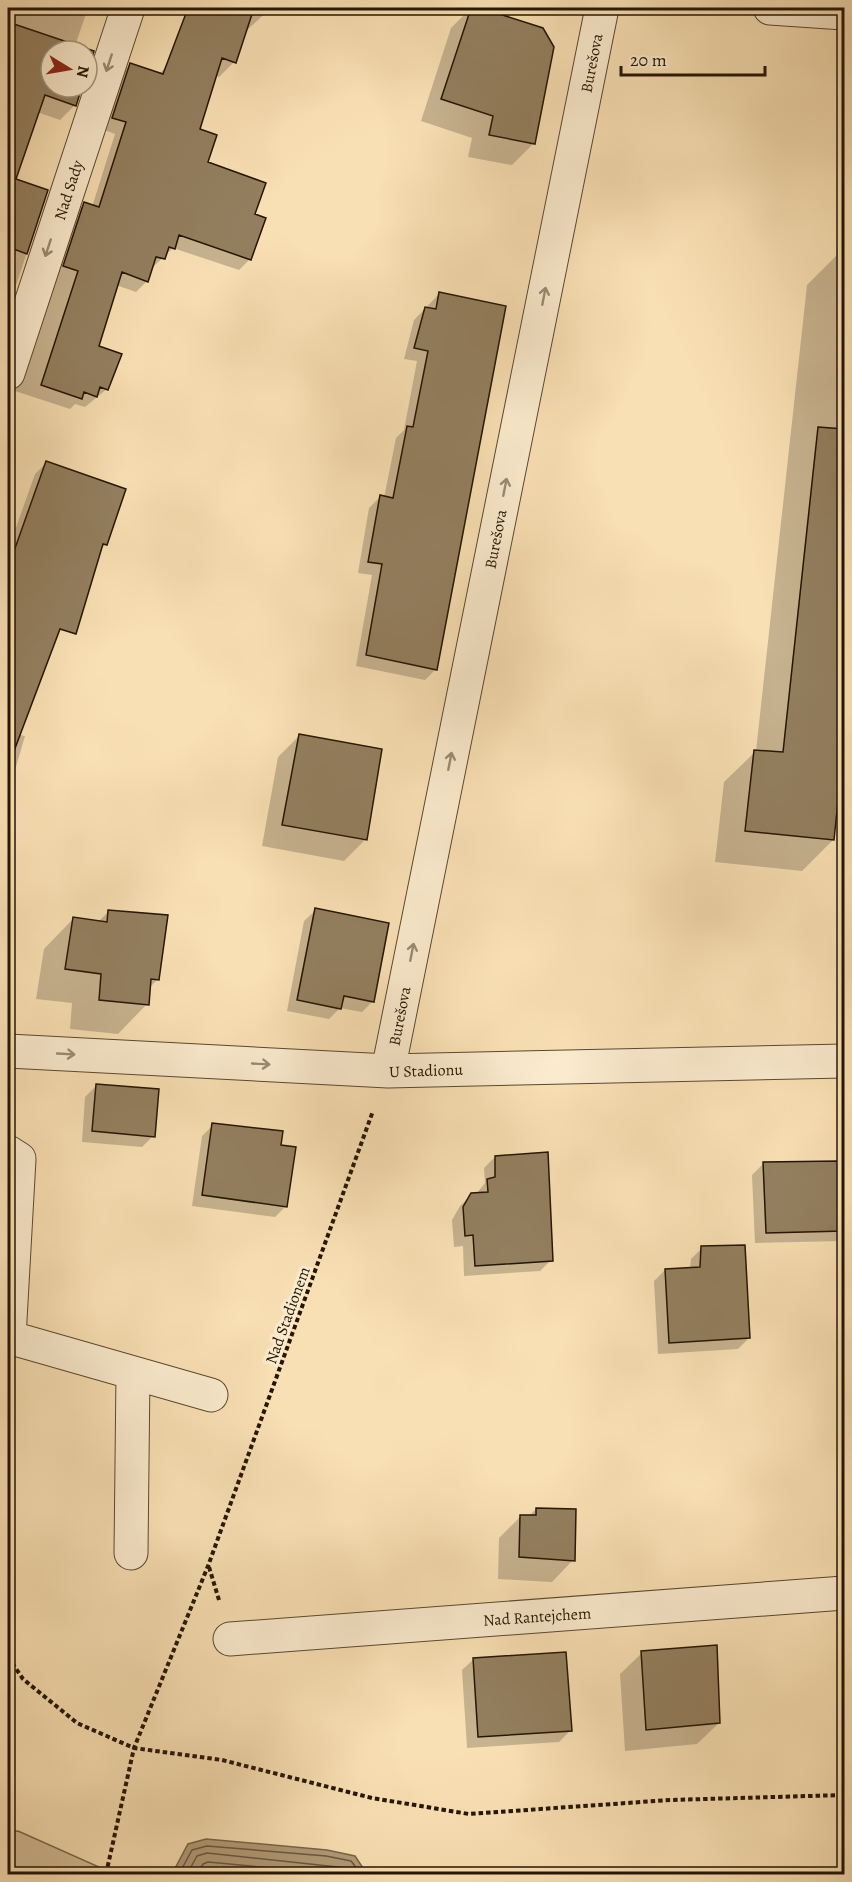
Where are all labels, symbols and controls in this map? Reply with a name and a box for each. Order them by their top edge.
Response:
street label: Burešova [575,31,609,95]
north arrow [39,39,99,99]
scale bar [621,39,765,77]
text: 20 m [630,48,667,72]
one-way arrow [103,53,114,72]
text: N [71,64,95,80]
street label: Nad Sady [49,157,89,223]
one-way arrow [42,238,53,257]
one-way arrow [539,287,550,307]
one-way arrow [500,478,511,498]
street label: Burešova [479,507,513,571]
one-way arrow [445,752,456,771]
one-way arrow [407,943,418,962]
street label: Burešova [383,984,417,1048]
one-way arrow [55,1048,75,1059]
one-way arrow [250,1059,270,1070]
street label: U Stadionu [389,1059,464,1083]
street label: Nad Stadionem [260,1264,316,1367]
street label: Nad Rantejchem [482,1602,592,1632]

